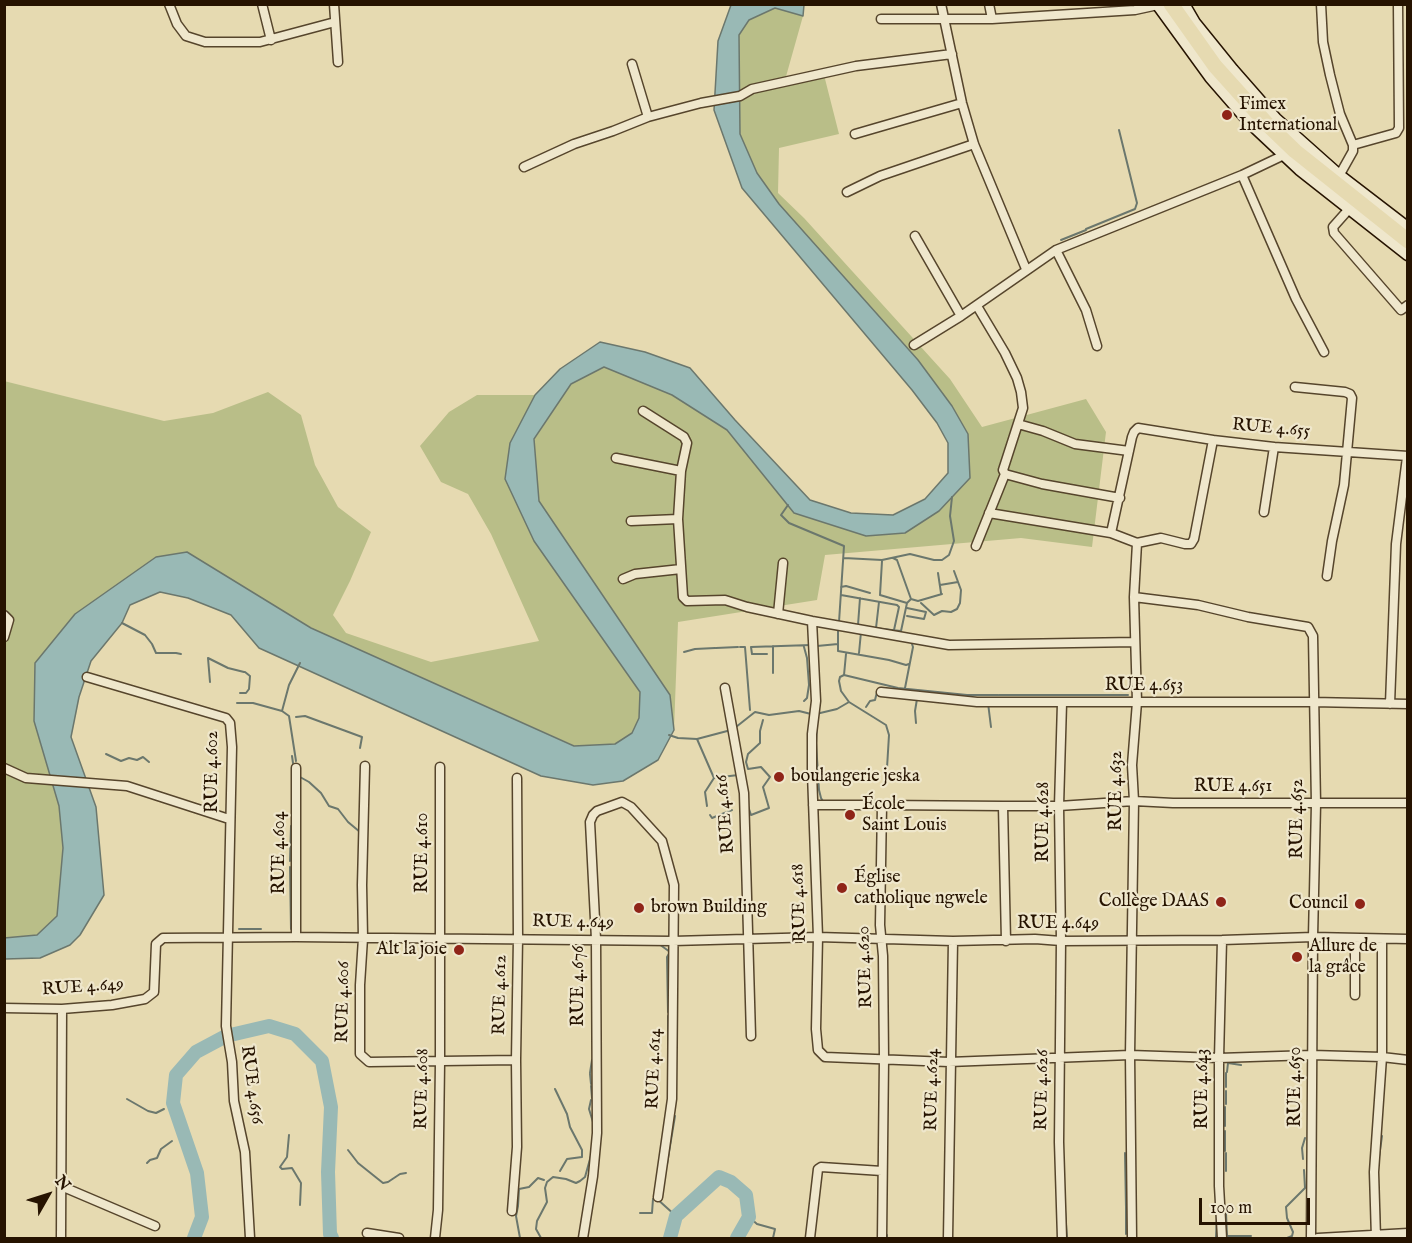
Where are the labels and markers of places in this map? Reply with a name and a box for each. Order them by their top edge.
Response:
place label: Fimex International [1239,94,1338,136]
marker: Fimex International [1220,108,1234,122]
place label: boulangerie jeska [791,766,920,788]
marker: boulangerie jeska [772,770,786,784]
place label: École Saint Louis [862,794,947,836]
marker: École Saint Louis [843,808,857,822]
place label: Église catholique ngwele [854,867,988,910]
marker: Église catholique ngwele [835,881,849,895]
place label: Collège DAAS [1099,891,1209,913]
place label: Council [1289,893,1348,915]
marker: Collège DAAS [1214,895,1228,909]
place label: brown Building [651,897,767,919]
marker: Council [1353,897,1367,911]
marker: brown Building [632,901,646,915]
place label: Allure de la grâce [1309,936,1377,978]
place label: Alt la joie [376,939,447,961]
marker: Alt la joie [452,943,466,957]
marker: Allure de la grâce [1290,950,1304,964]

